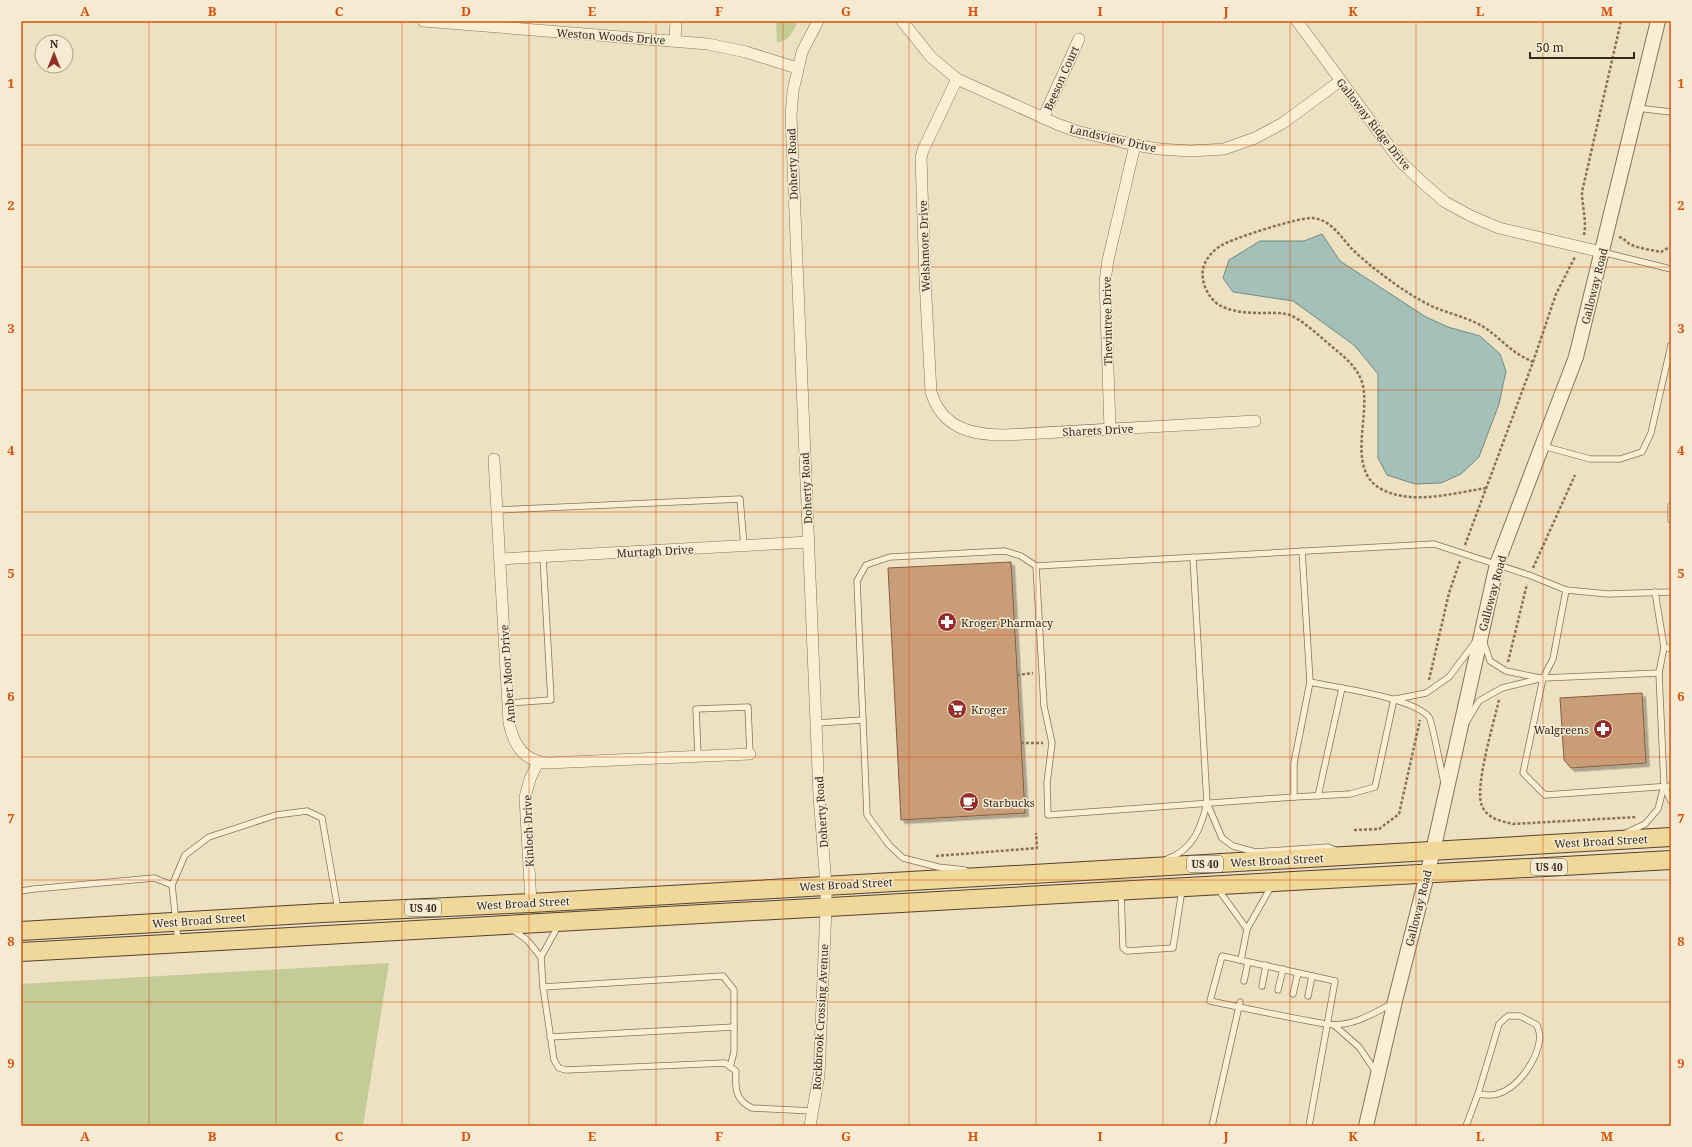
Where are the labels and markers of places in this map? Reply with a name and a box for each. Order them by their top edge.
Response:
pharmacy icon: Kroger Pharmacy [936,611,958,633]
place label: Kroger Pharmacy [961,615,1054,630]
supermarket icon: Kroger [946,698,968,720]
place label: Kroger [971,702,1008,717]
pharmacy icon: Walgreens [1592,718,1614,740]
place label: Walgreens [1534,722,1589,737]
cafe icon: Starbucks [958,791,980,813]
place label: Starbucks [983,795,1035,810]

